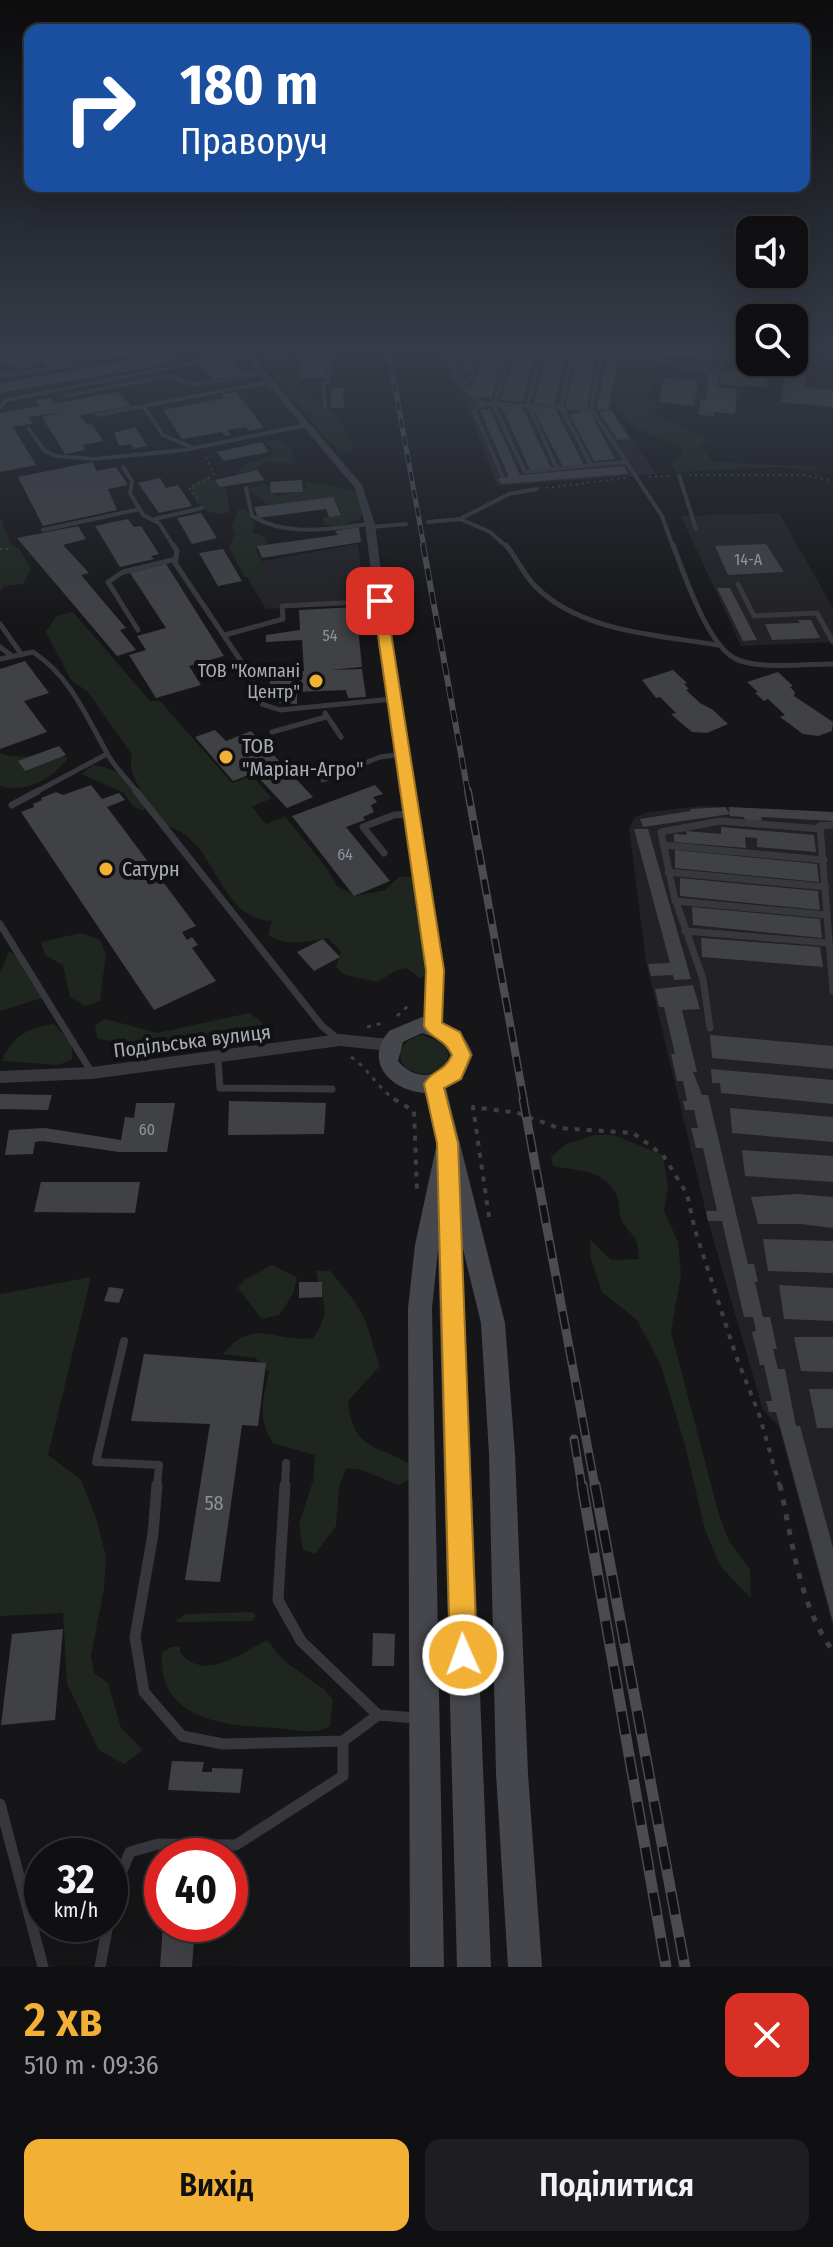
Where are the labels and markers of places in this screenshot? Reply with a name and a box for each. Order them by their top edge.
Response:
pin [346,567,414,635]
place label: ТОВ "Компані Центр" [198,660,300,703]
marker: ТОВ "Компані Центр" [307,672,325,690]
place label: ТОВ "Маріан-Агро" [242,734,364,781]
marker: ТОВ "Маріан-Агро" [217,748,235,766]
place label: Сатурн [122,857,180,881]
marker: Сатурн [97,860,115,878]

